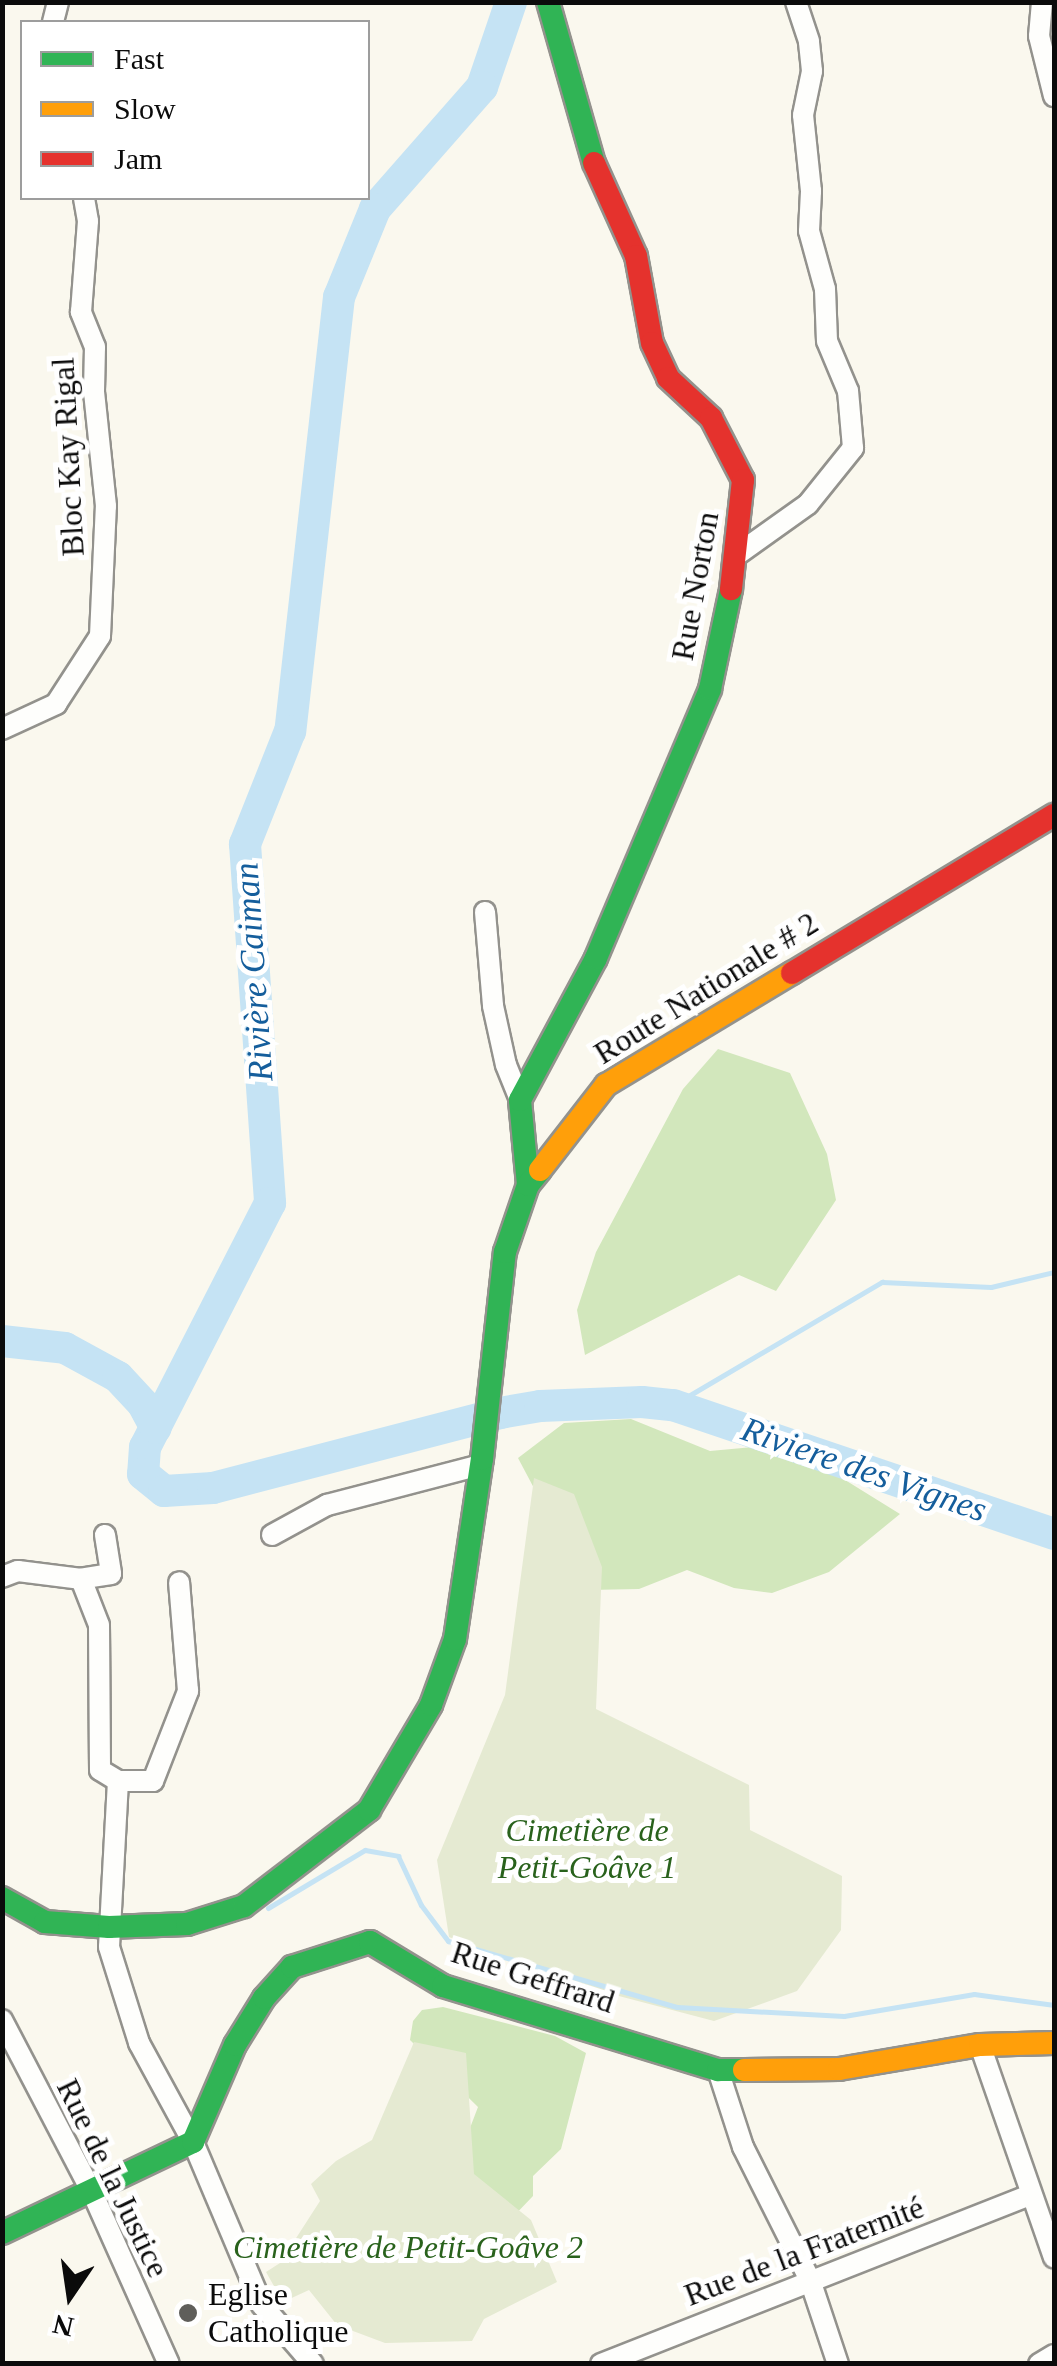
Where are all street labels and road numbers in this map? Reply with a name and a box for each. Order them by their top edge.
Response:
street label: Bloc Kay Rigal [44,357,92,557]
street label: Rue Norton [663,509,727,663]
street label: Route Nationale # 2 [587,904,825,1072]
street label: Rue Geffrard [447,1933,619,2021]
street label: Rue de la Justice [48,2073,178,2283]
street label: Rue de la Fraternité [679,2188,929,2314]

